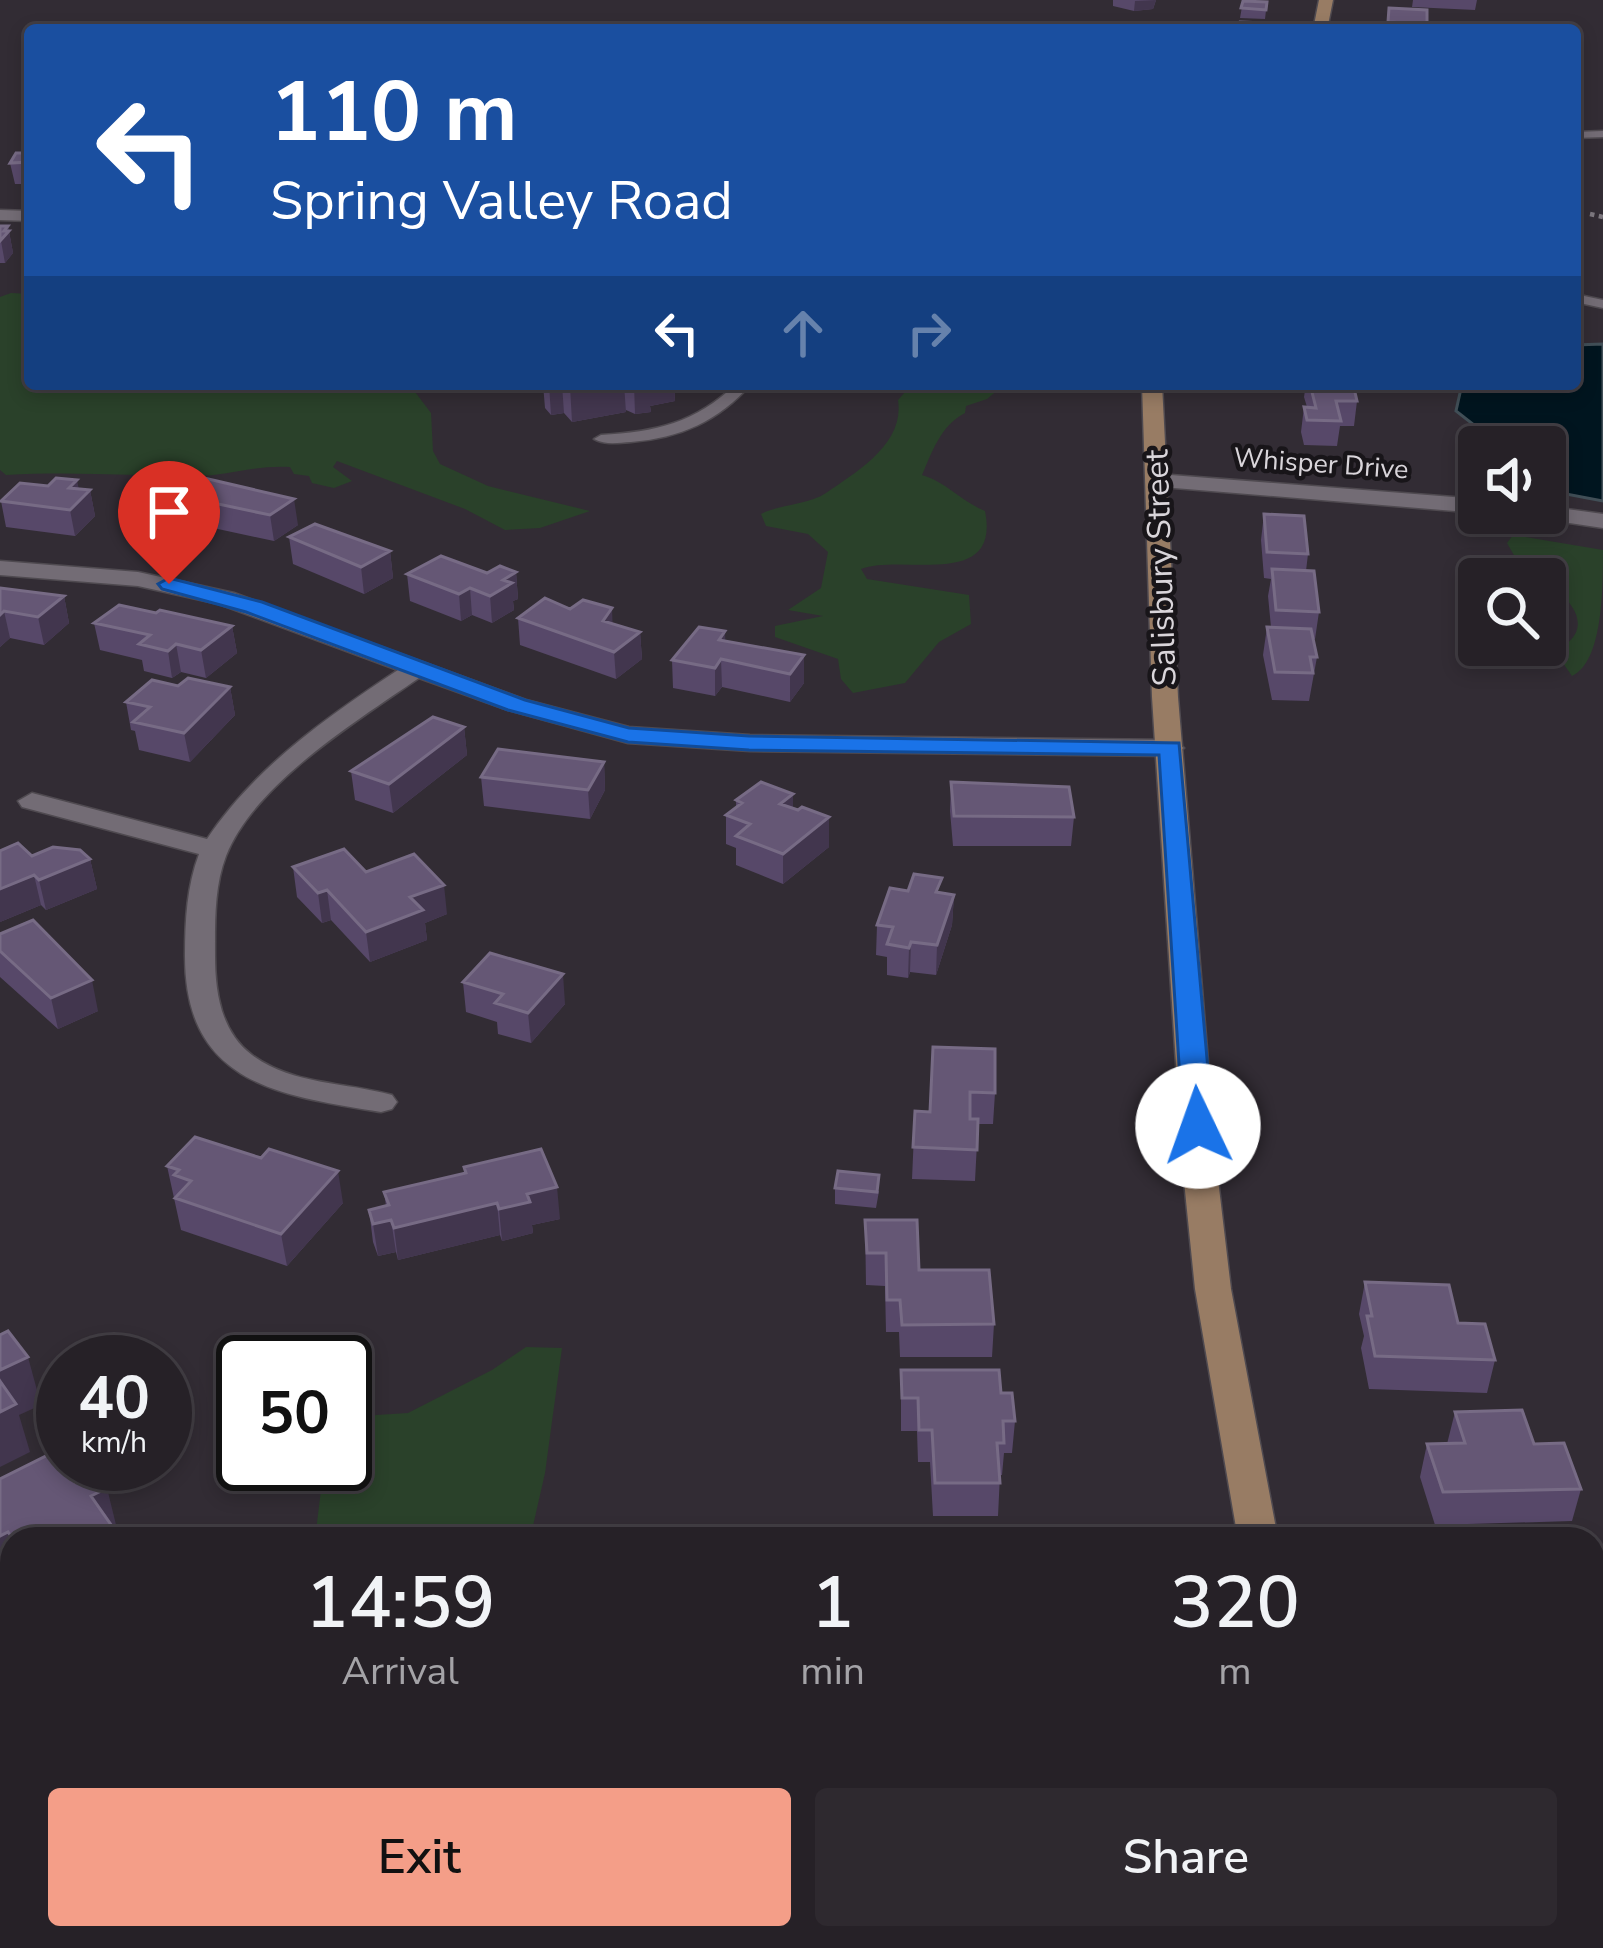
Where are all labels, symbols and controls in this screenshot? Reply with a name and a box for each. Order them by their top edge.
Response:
text: 110 m [270,55,518,170]
icon: left [72,72,228,228]
text: Spring Valley Road [270,164,733,238]
icon: left [644,300,710,366]
icon: ahead [770,300,836,366]
icon: right [896,300,962,366]
map controls [1458,426,1566,666]
button: sound [1458,426,1566,534]
street label: Whisper Drive [1232,439,1410,489]
street label: Salisbury Street [1134,448,1188,687]
pin [118,461,220,584]
icon: arrive [136,479,202,545]
button: search [1458,558,1566,666]
position arrow [1135,1063,1261,1189]
speed limit sign: 50 [216,1335,372,1491]
text: 40 [78,1357,150,1439]
text: km/h [81,1422,147,1463]
text: 14:59 [305,1554,495,1652]
text: 1 [811,1554,854,1652]
text: 320 [1170,1554,1300,1652]
text: Arrival [342,1645,459,1698]
text: min [800,1645,865,1698]
text: m [1218,1645,1252,1698]
button: Exit [48,1788,791,1926]
button: Share [815,1788,1557,1926]

